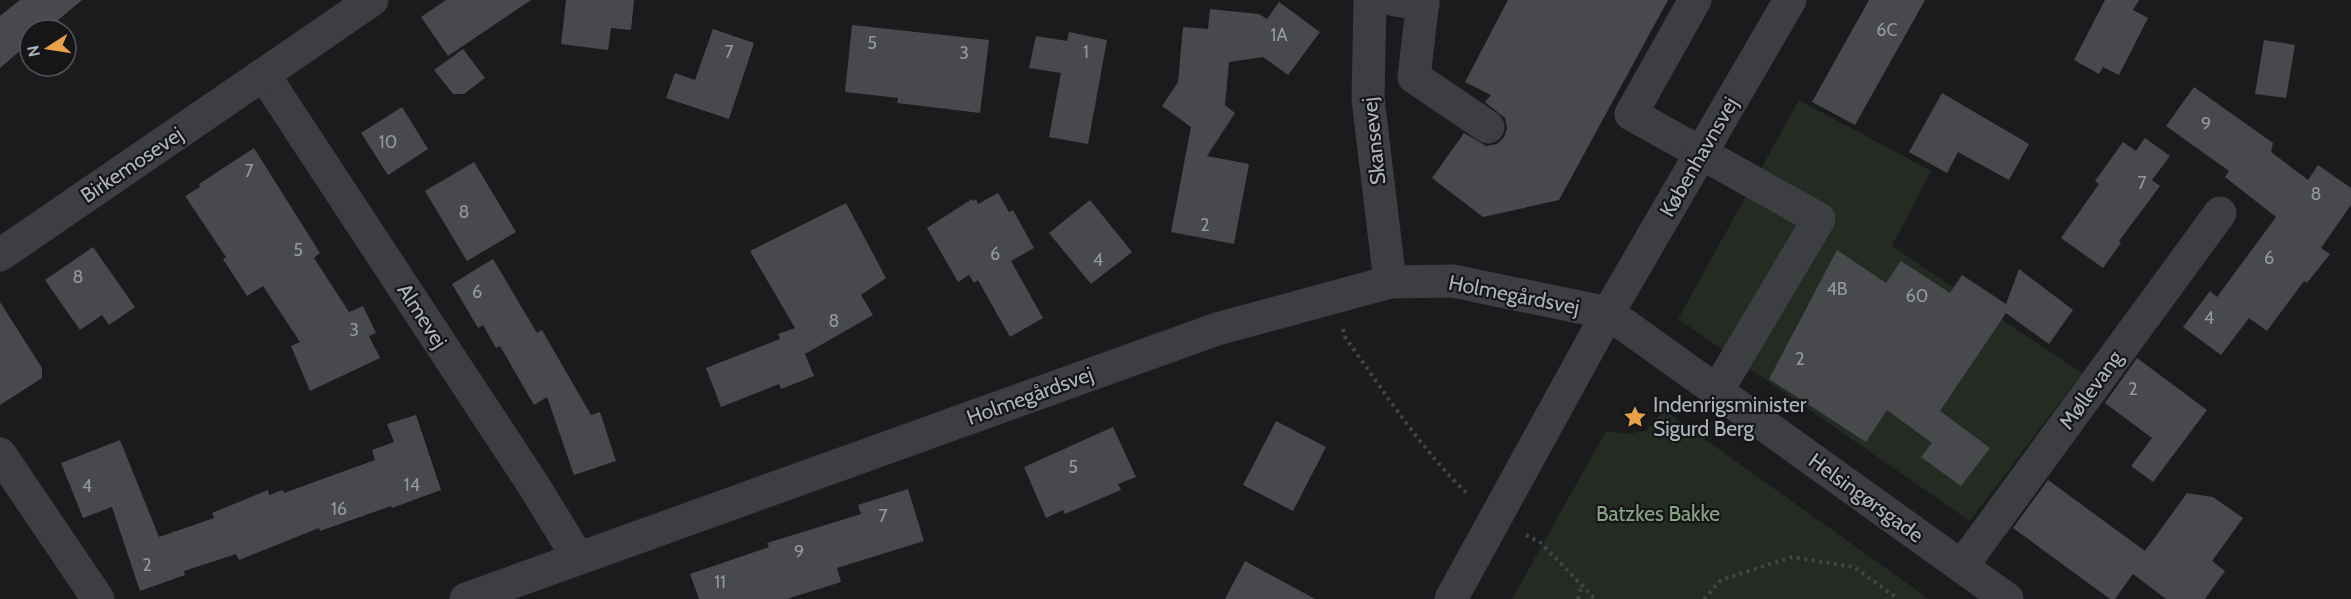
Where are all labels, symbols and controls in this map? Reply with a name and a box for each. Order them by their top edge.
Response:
north arrow [18,18,78,78]
house number: 6C [1876,19,1898,41]
house number: 1A [1271,24,1287,46]
house number: 5 [867,32,877,54]
house number: 7 [724,41,734,63]
house number: 1 [1083,41,1089,63]
house number: 3 [959,42,969,64]
text: N [23,44,44,59]
street label: Københavnsvej [1654,92,1744,222]
street label: Skansevej [1356,96,1392,186]
house number: 9 [2201,113,2211,135]
street label: Birkemosevej [76,121,188,209]
house number: 10 [379,131,397,153]
house number: 7 [244,160,254,182]
house number: 7 [2137,172,2147,194]
house number: 8 [2311,183,2321,205]
house number: 8 [459,201,469,223]
house number: 2 [1200,214,1210,236]
house number: 5 [293,239,303,261]
house number: 6 [990,243,1000,265]
house number: 6 [2264,247,2274,269]
house number: 4 [1093,249,1103,271]
house number: 8 [73,266,83,288]
street label: Holmegårdsvej [1446,270,1582,320]
house number: 4B [1826,278,1848,300]
street label: Almevej [391,279,453,353]
house number: 6 [472,281,482,303]
house number: 60 [1906,285,1928,307]
house number: 4 [2204,307,2214,329]
house number: 8 [829,310,839,332]
house number: 3 [349,319,359,341]
street label: Møllevang [2054,345,2128,434]
house number: 2 [1795,348,1805,370]
street label: Holmegårdsvej [963,361,1097,431]
house number: 2 [2128,378,2138,400]
place label: Indenrigsminister Sigurd Berg [1653,392,1807,441]
place icon: Indenrigsminister Sigurd Berg [1622,404,1648,430]
street label: Helsingørsgade [1804,448,1929,548]
house number: 5 [1068,456,1078,478]
house number: 14 [404,474,420,496]
house number: 4 [82,475,92,497]
house number: 16 [331,498,347,520]
park label: Batzkes Bakke [1596,501,1720,526]
house number: 7 [878,505,888,527]
house number: 9 [794,541,804,563]
house number: 2 [142,554,152,576]
house number: 11 [714,571,726,593]

